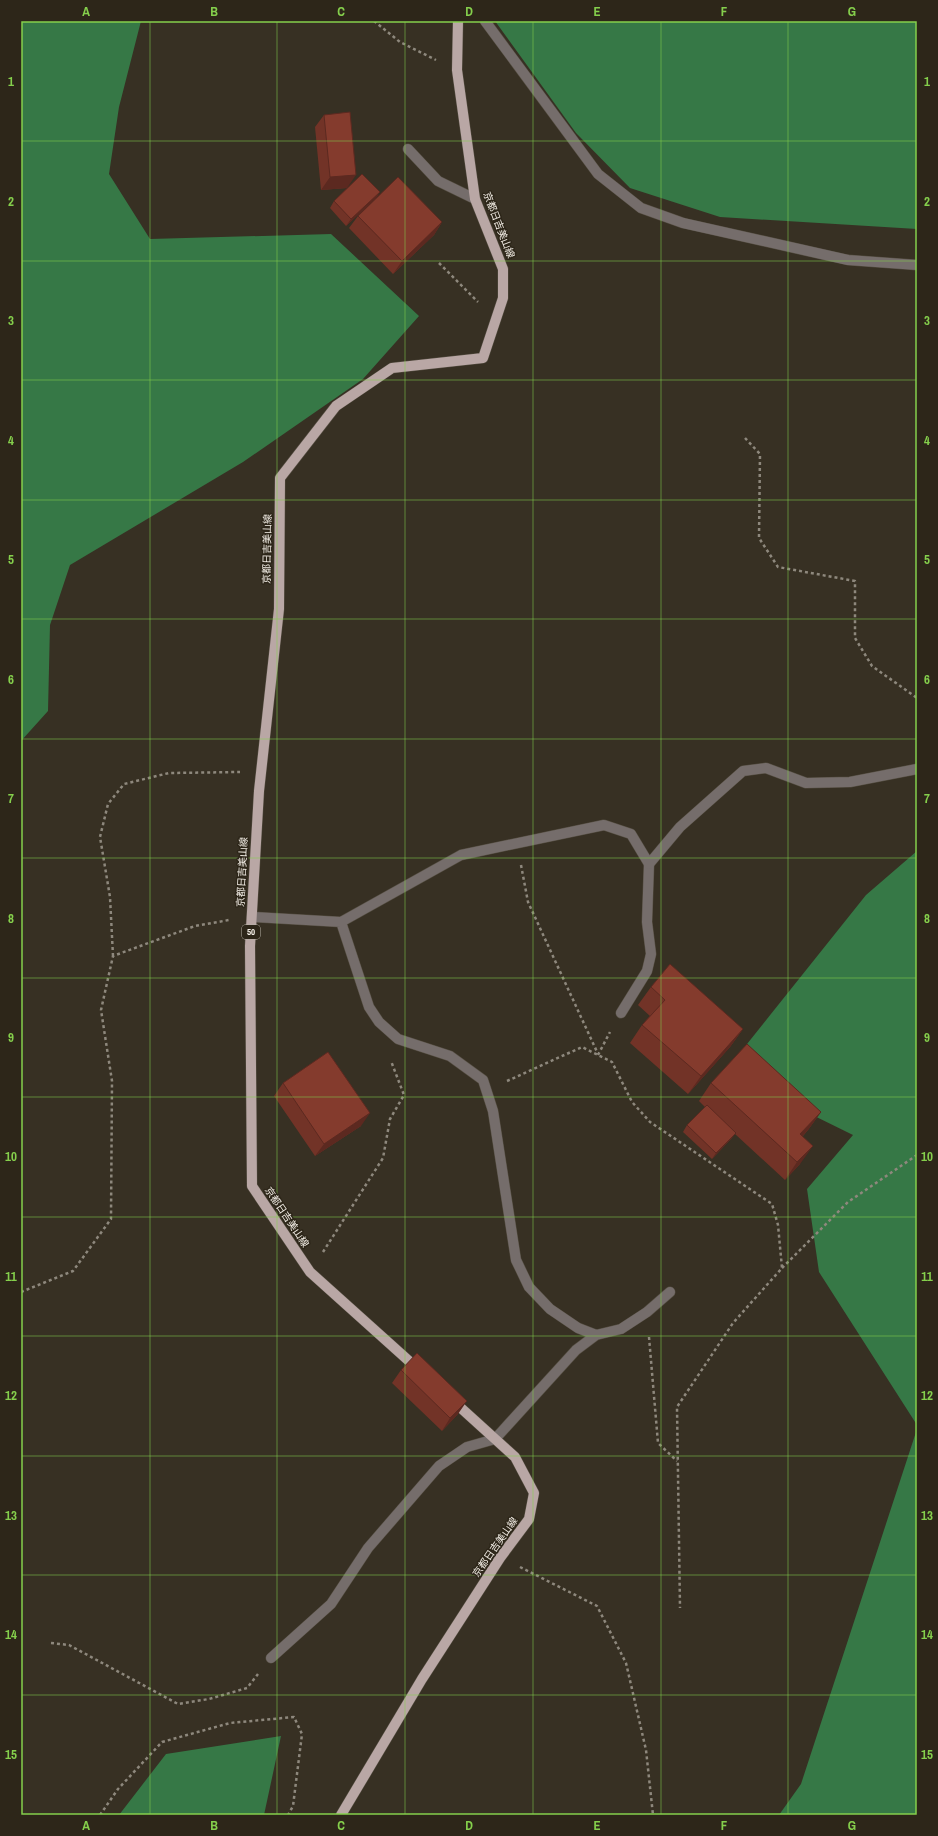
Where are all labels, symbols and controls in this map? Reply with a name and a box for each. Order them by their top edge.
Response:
text: A [82,3,90,20]
text: B [210,3,218,20]
text: C [337,3,345,20]
text: D [465,3,473,20]
text: E [593,3,601,20]
text: F [721,3,728,20]
text: G [848,3,856,20]
text: 1 [8,73,14,90]
text: 1 [924,73,930,90]
street label: 京都日吉美山線 [480,190,518,260]
text: 2 [8,193,14,210]
text: 2 [924,193,930,210]
text: 3 [8,312,14,329]
text: 3 [924,312,930,329]
text: 4 [8,432,14,449]
text: 4 [924,432,930,449]
street label: 京都日吉美山線 [260,514,274,584]
text: 5 [8,551,14,568]
text: 5 [924,551,930,568]
text: 6 [8,671,14,688]
text: 6 [924,671,930,688]
text: 7 [8,790,14,807]
text: 7 [924,790,930,807]
street label: 京都日吉美山線 [234,837,250,907]
text: 8 [8,910,14,927]
text: 8 [924,910,930,927]
road number: 50 [242,925,260,939]
text: 9 [8,1029,14,1046]
text: 9 [924,1029,930,1046]
text: 10 [5,1148,17,1165]
text: 10 [921,1148,933,1165]
street label: 京都日吉美山線 [262,1184,312,1250]
text: 11 [5,1268,17,1285]
text: 11 [921,1268,933,1285]
text: 12 [5,1387,17,1404]
text: 12 [921,1387,933,1404]
text: 13 [5,1507,17,1524]
text: 13 [921,1507,933,1524]
street label: 京都日吉美山線 [470,1515,520,1579]
text: 14 [5,1626,17,1643]
text: 14 [921,1626,933,1643]
text: 15 [5,1746,17,1763]
text: 15 [921,1746,933,1763]
text: A [82,1817,90,1834]
text: B [210,1817,218,1834]
text: C [337,1817,345,1834]
text: D [465,1817,473,1834]
text: E [593,1817,601,1834]
text: F [721,1817,728,1834]
text: G [848,1817,856,1834]

